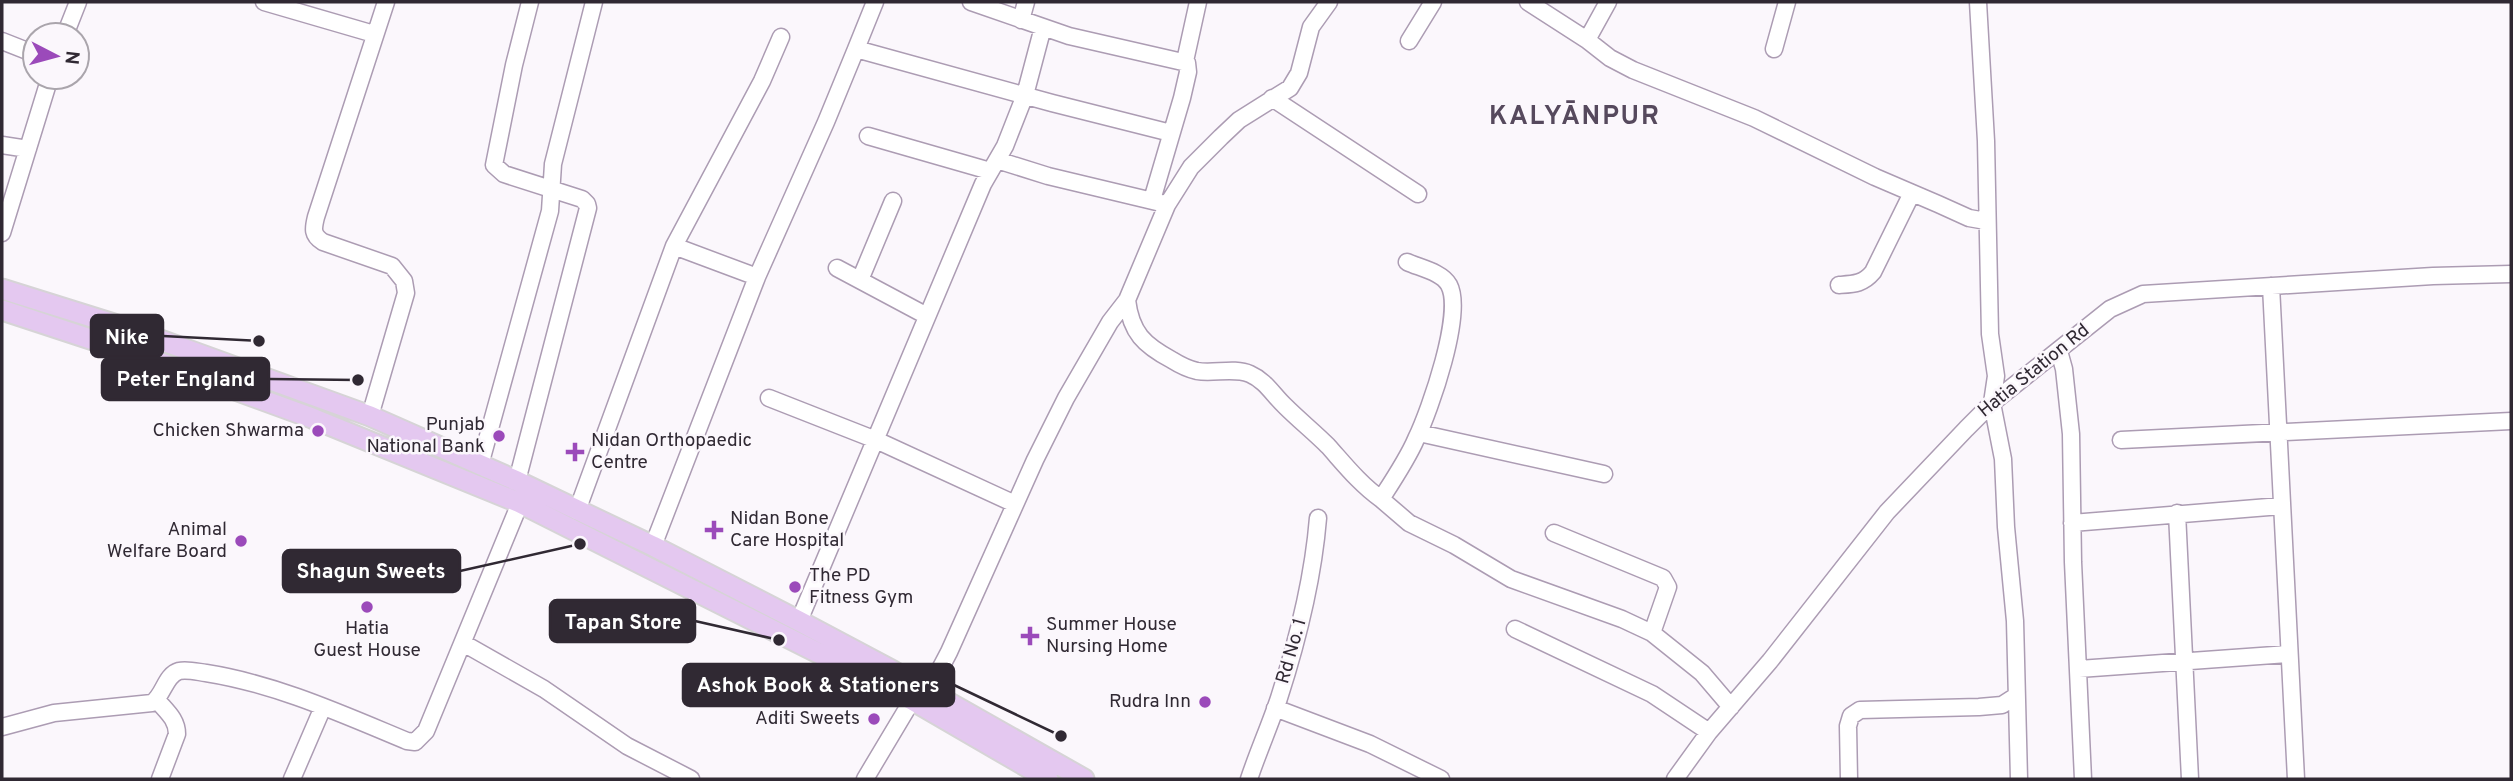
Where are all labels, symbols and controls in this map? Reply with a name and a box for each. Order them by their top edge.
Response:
north arrow [21,21,91,91]
text: N [58,50,84,66]
district label: KALYĀNPUR [1489,100,1661,134]
callout: Nike [91,315,163,357]
street label: Hatia Station Rd [1973,319,2095,423]
text: Nike [105,325,149,352]
callout: Peter England [102,358,269,400]
text: Peter England [117,367,255,394]
place label: Punjab National Bank [366,413,485,459]
place label: Chicken Shwarma [153,419,304,443]
marker: Chicken Shwarma [310,423,326,439]
marker: Punjab National Bank [491,428,507,444]
place label: Nidan Orthopaedic Centre [591,429,752,475]
marker: Nidan Orthopaedic Centre [565,442,585,462]
place label: Nidan Bone Care Hospital [730,507,844,553]
place label: Animal Welfare Board [107,518,227,564]
marker: Nidan Bone Care Hospital [704,520,724,540]
marker: Animal Welfare Board [233,533,249,549]
callout: Shagun Sweets [283,550,460,592]
text: Shagun Sweets [296,559,446,586]
place label: The PD Fitness Gym [809,564,913,610]
marker: The PD Fitness Gym [787,579,803,595]
marker: Hatia Guest House [359,599,375,615]
callout: Tapan Store [550,600,695,642]
text: Tapan Store [564,610,682,637]
place label: Summer House Nursing Home [1046,613,1177,659]
street label: Rd No. 1 [1271,615,1313,687]
place label: Hatia Guest House [313,617,421,663]
marker: Summer House Nursing Home [1020,626,1040,646]
callout: Ashok Book & Stationers [683,664,954,706]
text: Ashok Book & Stationers [696,673,940,700]
place label: Rudra Inn [1109,690,1191,714]
marker: Rudra Inn [1197,694,1213,710]
place label: Aditi Sweets [755,707,860,731]
marker: Aditi Sweets [866,711,882,727]

